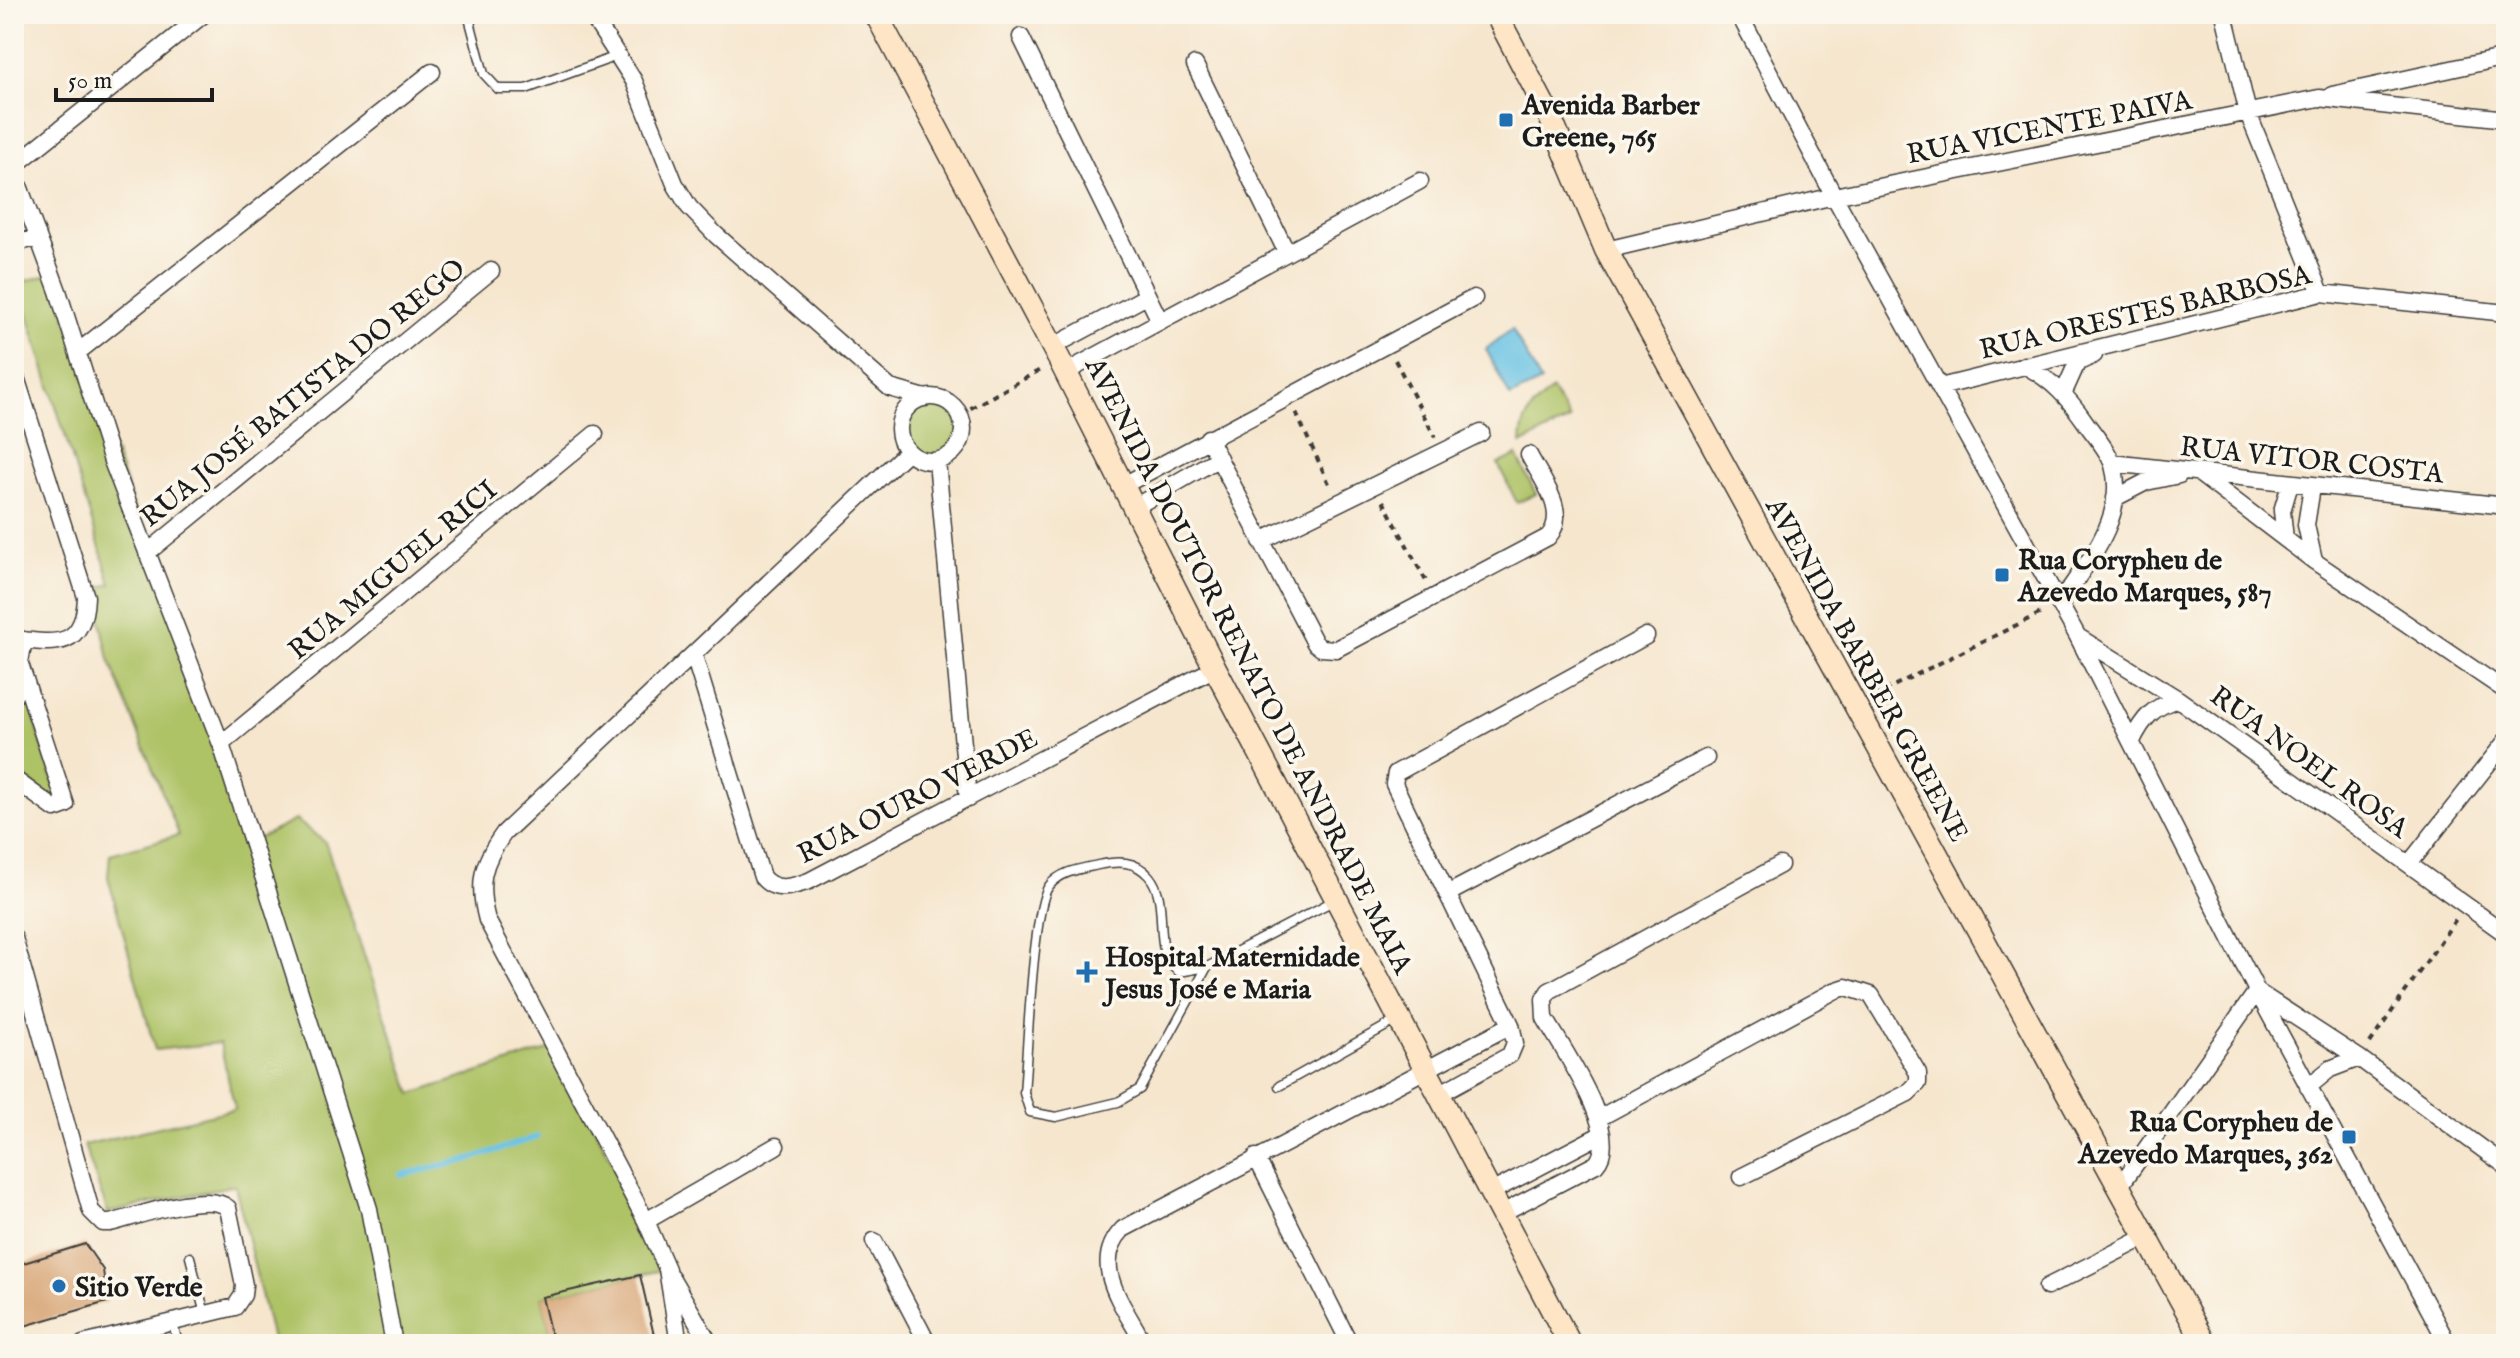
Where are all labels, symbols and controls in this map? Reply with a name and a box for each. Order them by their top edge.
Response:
scale bar [56,52,212,102]
text: 50 m [68,66,112,97]
street label: RUA VICENTE PAIVA [1904,83,2196,173]
place label: Avenida Barber Greene, 765 [1521,89,1701,156]
marker: Avenida Barber Greene, 765 [1497,111,1515,129]
street label: RUA JOSÉ BATISTA DO REGO [133,251,473,536]
street label: RUA ORESTES BARBOSA [1976,258,2316,369]
street label: AVENIDA DOUTOR RENATO DE ANDRADE MAIA [1076,351,1420,981]
street label: RUA VITOR COSTA [2178,430,2446,493]
street label: RUA MIGUEL RICI [282,473,505,669]
street label: AVENIDA BARBER GREENE [1756,491,1975,848]
place label: Rua Corypheu de Azevedo Marques, 587 [2017,544,2272,611]
marker: Rua Corypheu de Azevedo Marques, 587 [1993,566,2011,584]
street label: RUA NOEL ROSA [2202,679,2416,847]
street label: RUA OURO VERDE [792,722,1044,873]
place label: Hospital Maternidade Jesus José e Maria [1101,941,1360,1008]
marker: Hospital Maternidade Jesus José e Maria [1076,961,1098,983]
place label: Rua Corypheu de Azevedo Marques, 362 [2077,1106,2333,1173]
marker: Rua Corypheu de Azevedo Marques, 362 [2340,1128,2358,1146]
place label: Sitio Verde [75,1271,203,1306]
marker: Sitio Verde [50,1277,68,1295]

